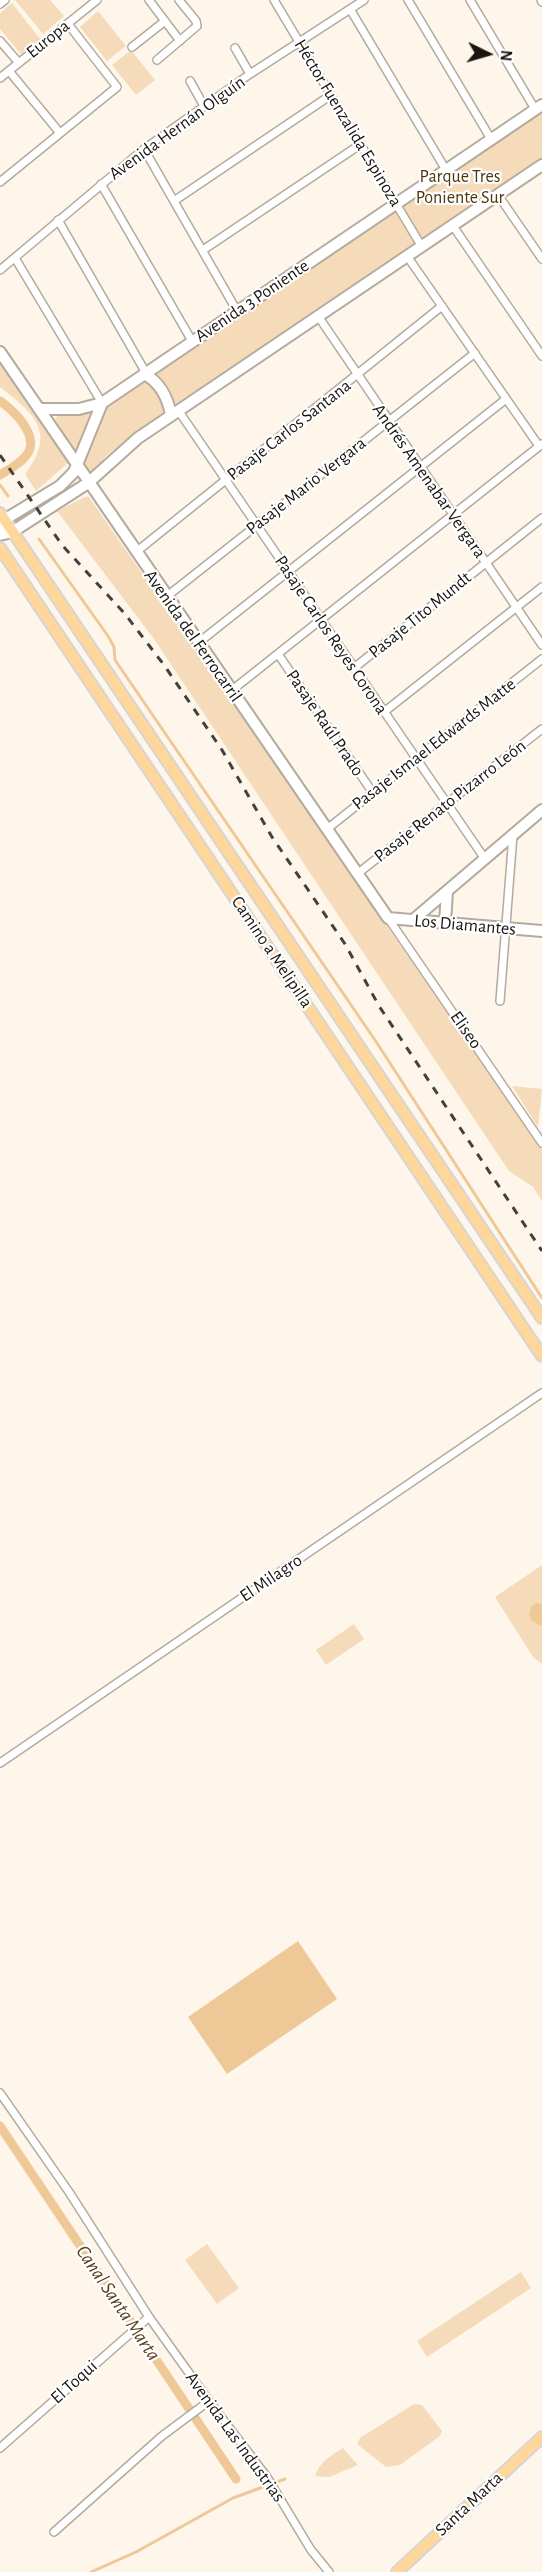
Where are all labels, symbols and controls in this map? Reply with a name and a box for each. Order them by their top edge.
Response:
street label: Europa [22,15,74,63]
north arrow [458,24,518,84]
street label: Héctor Fuenzalida Espinoza [289,35,407,211]
text: N [497,49,514,62]
street label: Avenida Hernán Olguín [105,71,249,185]
park label: Parque Tres Poniente Sur [416,166,504,208]
street label: Avenida 3 Poniente [191,255,313,347]
street label: Pasaje Carlos Santana [223,375,355,485]
street label: Andrés Amenabar Vergara [368,400,490,562]
street label: Pasaje Mario Vergara [242,432,370,540]
street label: Pasaje Carlos Reyes Corona [270,551,392,719]
street label: Avenida del Ferrocarril [139,566,247,706]
street label: Pasaje Tito Mundt [364,567,476,663]
street label: Pasaje Raúl Prado [281,666,369,780]
street label: Pasaje Ismael Edwards Matte [348,673,520,815]
street label: Pasaje Renato Pizarro León [370,735,530,867]
street label: Camino a Melipilla [227,892,317,1012]
street label: Los Diamantes [413,910,517,940]
street label: Eliseo [445,1007,487,1053]
street label: El Milagro [236,1549,306,1607]
water label: Canal Santa Marta [71,2241,165,2365]
street label: El Toqui [46,2355,102,2409]
street label: Avenida Las Industrias [181,2368,289,2506]
street label: Santa Marta [431,2467,507,2541]

